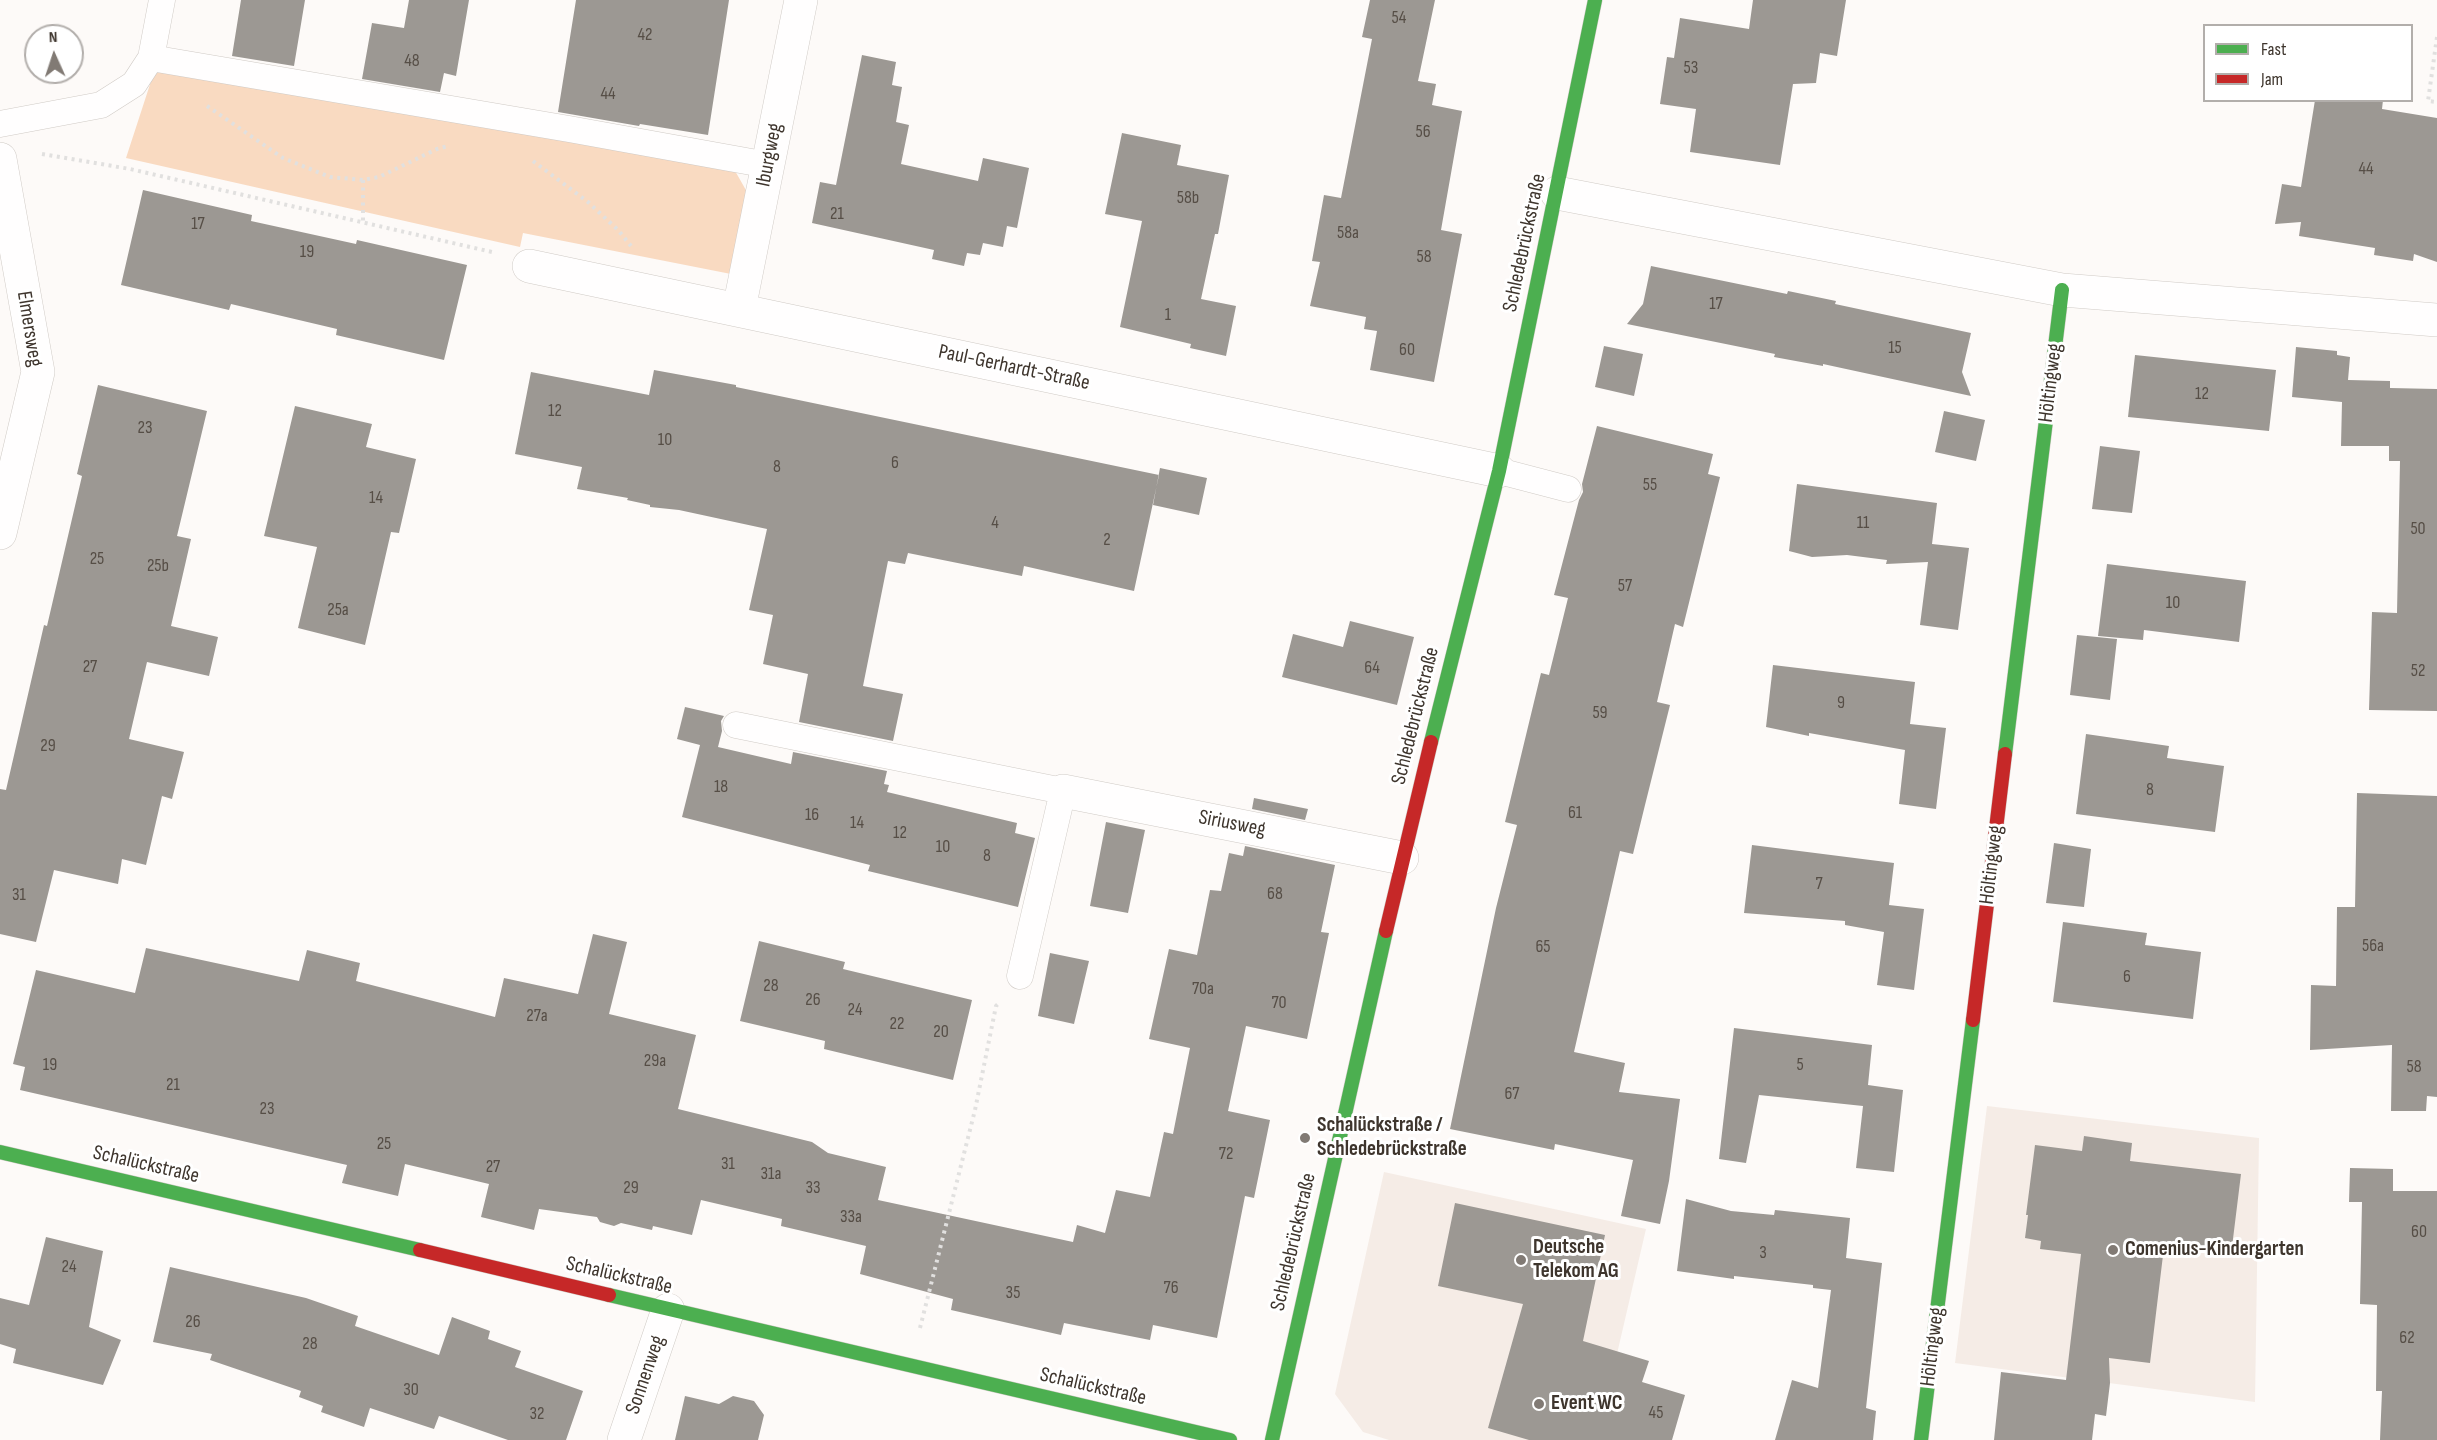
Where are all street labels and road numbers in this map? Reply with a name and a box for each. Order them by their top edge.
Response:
street label: Iburgweg [752,121,788,189]
street label: Schledebrückstraße [1498,172,1552,314]
street label: Elmersweg [11,289,47,369]
street label: Paul-Gerhardt-Straße [936,340,1092,396]
street label: Höltingweg [2034,342,2068,424]
street label: Schledebrückstraße [1387,645,1445,787]
street label: Siriusweg [1196,805,1268,843]
street label: Höltingweg [1975,824,2009,906]
street label: Schalückstraße [90,1141,202,1189]
street label: Schledebrückstraße [1266,1171,1322,1313]
street label: Schalückstraße [563,1252,675,1300]
street label: Höltingweg [1916,1306,1950,1388]
street label: Sonnenweg [621,1332,671,1418]
street label: Schalückstraße [1037,1363,1149,1411]

